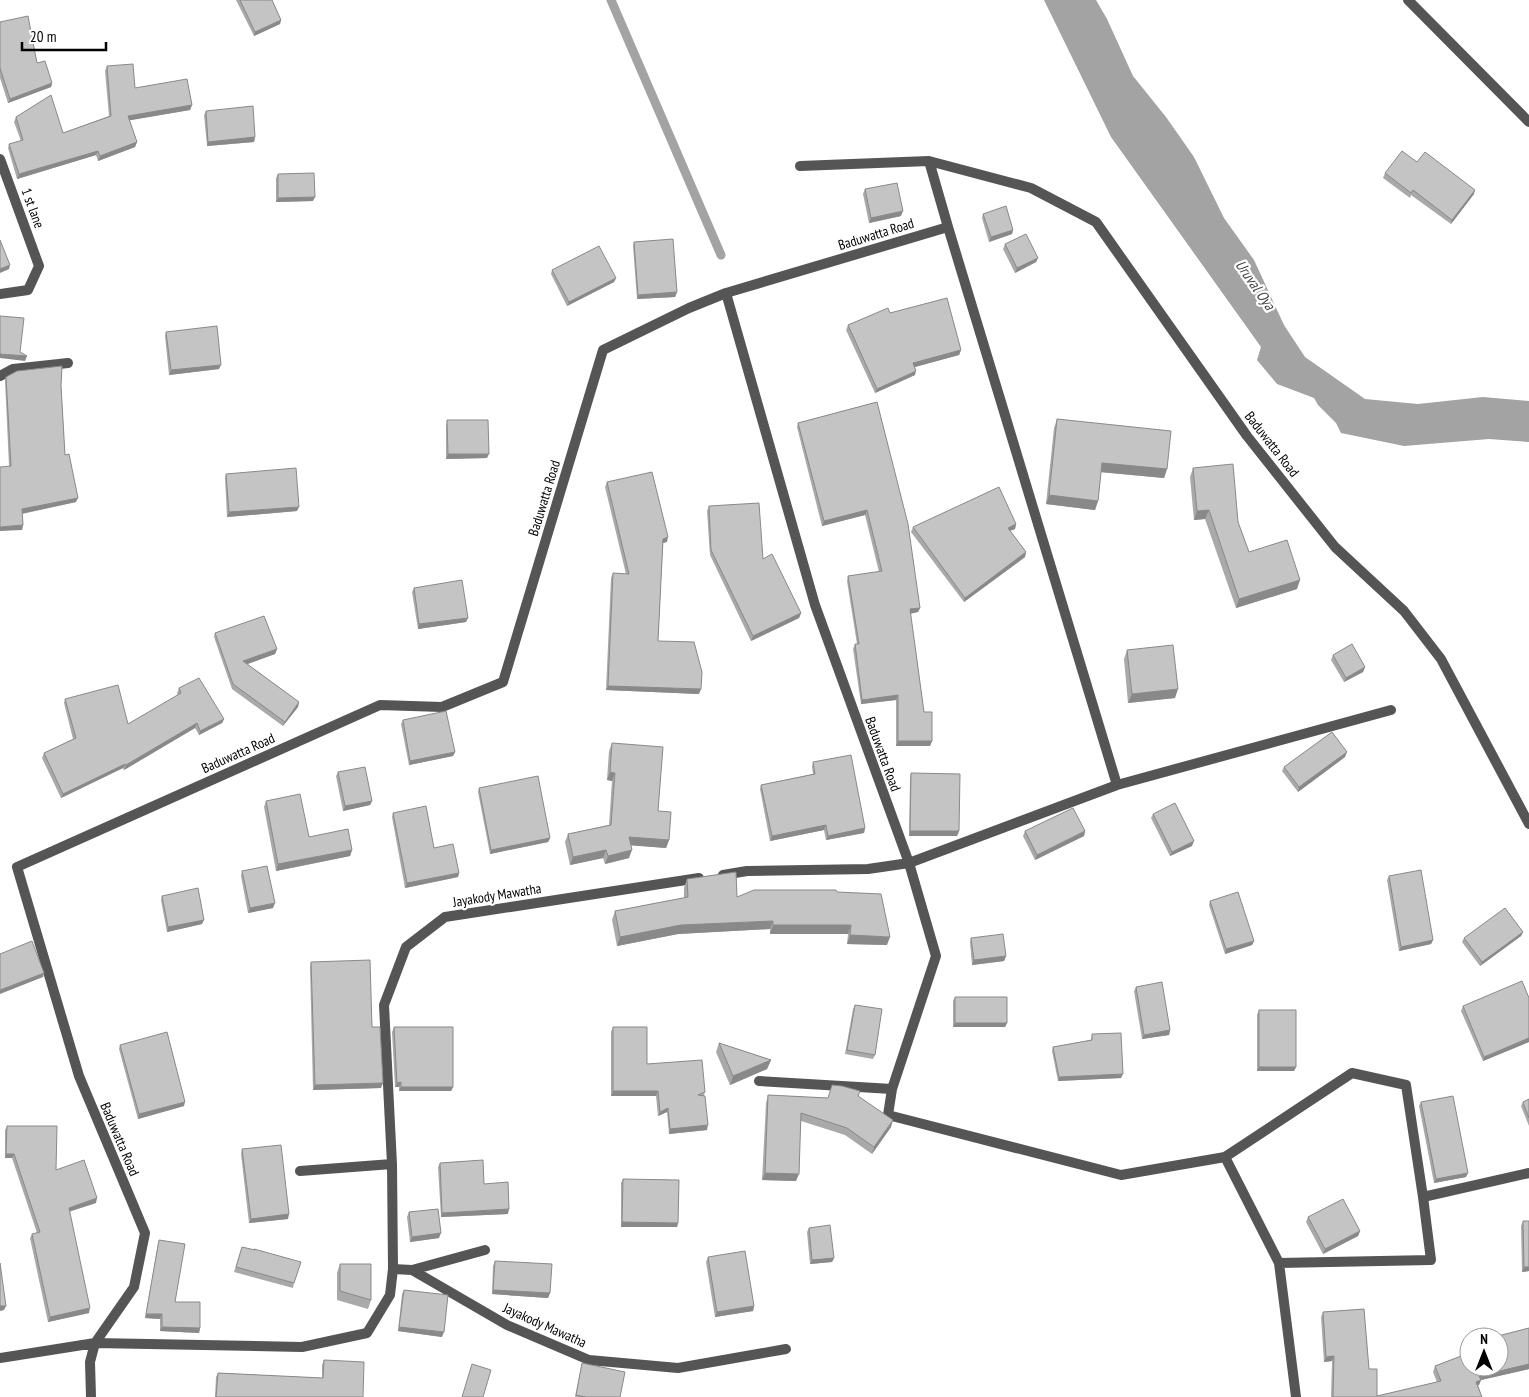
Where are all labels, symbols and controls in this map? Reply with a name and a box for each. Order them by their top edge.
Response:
scale bar [22,20,106,52]
text: 20 m [30,27,56,46]
street label: 1 st lane [17,185,49,231]
street label: Baduwatta Road [836,214,916,254]
water label: Uruval Oya [1231,256,1280,314]
street label: Baduwatta Road [1241,408,1303,480]
street label: Baduwatta Road [524,458,564,538]
street label: Baduwatta Road [861,714,905,794]
street label: Baduwatta Road [199,729,277,777]
street label: Jayakody Mawatha [451,879,542,911]
street label: Baduwatta Road [96,1099,144,1179]
street label: Jayakody Mawatha [500,1298,589,1351]
north arrow [1459,1327,1509,1377]
text: N [1480,1330,1488,1348]

